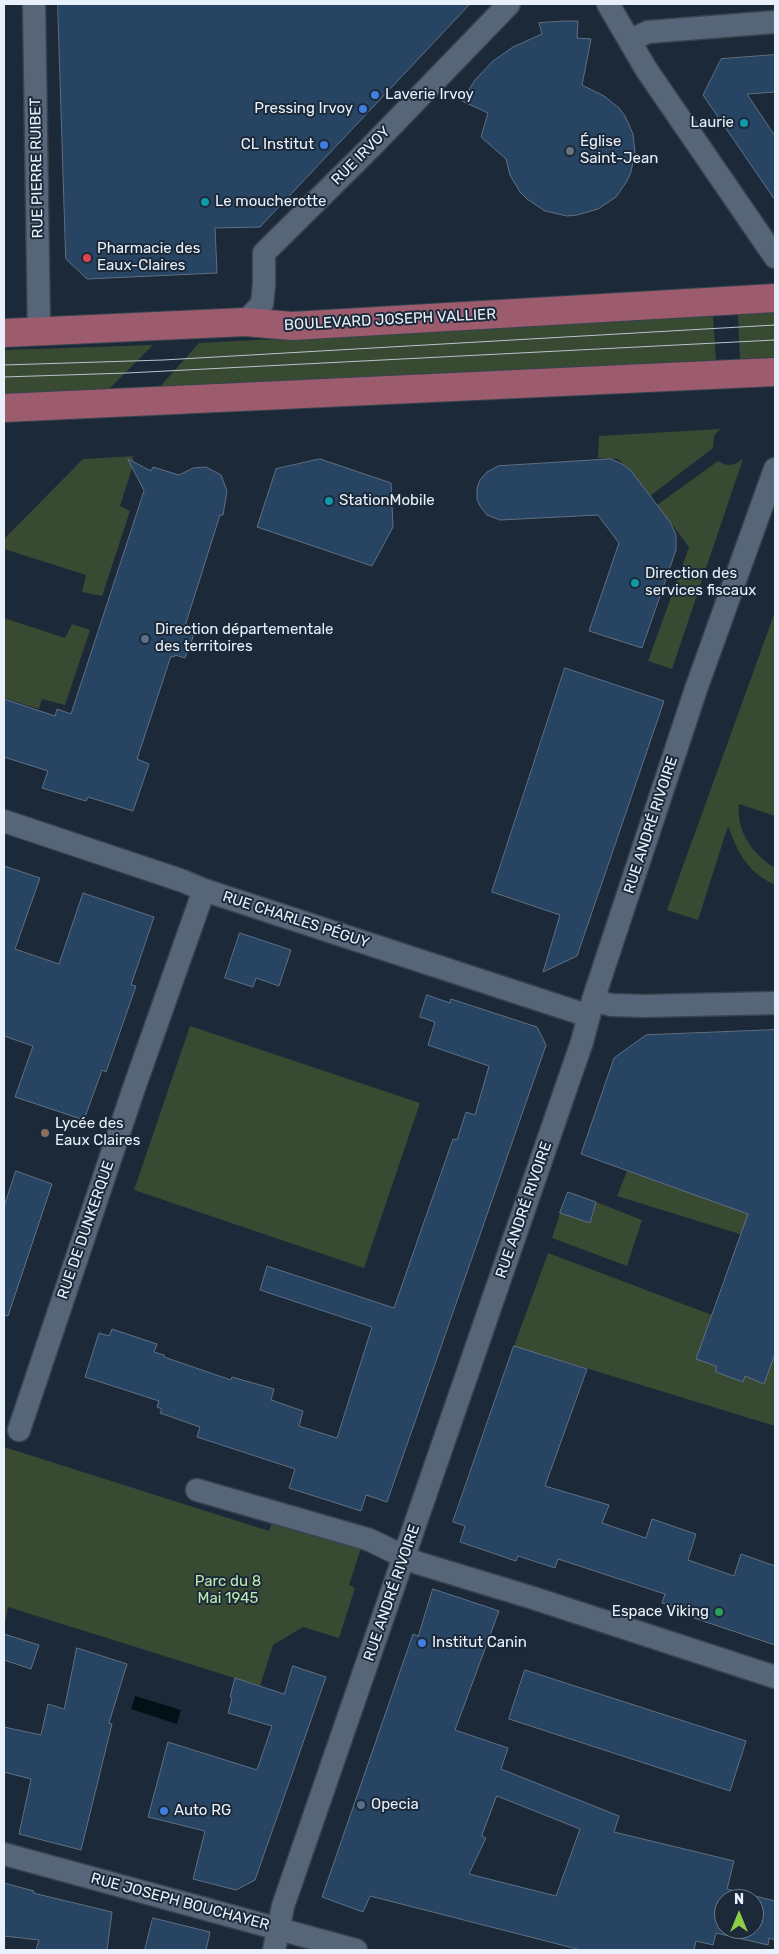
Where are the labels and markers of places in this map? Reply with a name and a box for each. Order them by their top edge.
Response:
place label: Laverie Irvoy [385,86,474,104]
marker: Laverie Irvoy [369,89,381,101]
place label: Pressing Irvoy [254,100,353,118]
marker: Pressing Irvoy [357,103,369,115]
place label: Laurie [691,114,734,132]
marker: Laurie [738,117,750,129]
place label: Église Saint-Jean [580,133,658,168]
place label: CL Institut [241,136,314,154]
marker: CL Institut [318,139,330,151]
marker: Église Saint-Jean [564,145,576,157]
place label: Le moucherotte [215,193,326,211]
marker: Le moucherotte [199,196,211,208]
place label: Pharmacie des Eaux-Claires [97,240,200,275]
marker: Pharmacie des Eaux-Claires [81,252,93,264]
place label: StationMobile [339,492,435,510]
marker: StationMobile [323,495,335,507]
place label: Direction des services fiscaux [645,565,756,600]
marker: Direction des services fiscaux [629,577,641,589]
place label: Direction départementale des territoires [155,621,333,656]
marker: Direction départementale des territoires [139,633,151,645]
place label: Lycée des Eaux Claires [55,1115,140,1150]
marker: Lycée des Eaux Claires [39,1127,51,1139]
place label: Espace Viking [612,1603,709,1621]
marker: Espace Viking [713,1606,725,1618]
place label: Institut Canin [432,1634,527,1652]
marker: Institut Canin [416,1637,428,1649]
place label: Opecia [371,1796,419,1814]
marker: Opecia [355,1799,367,1811]
place label: Auto RG [174,1802,231,1820]
marker: Auto RG [158,1805,170,1817]

